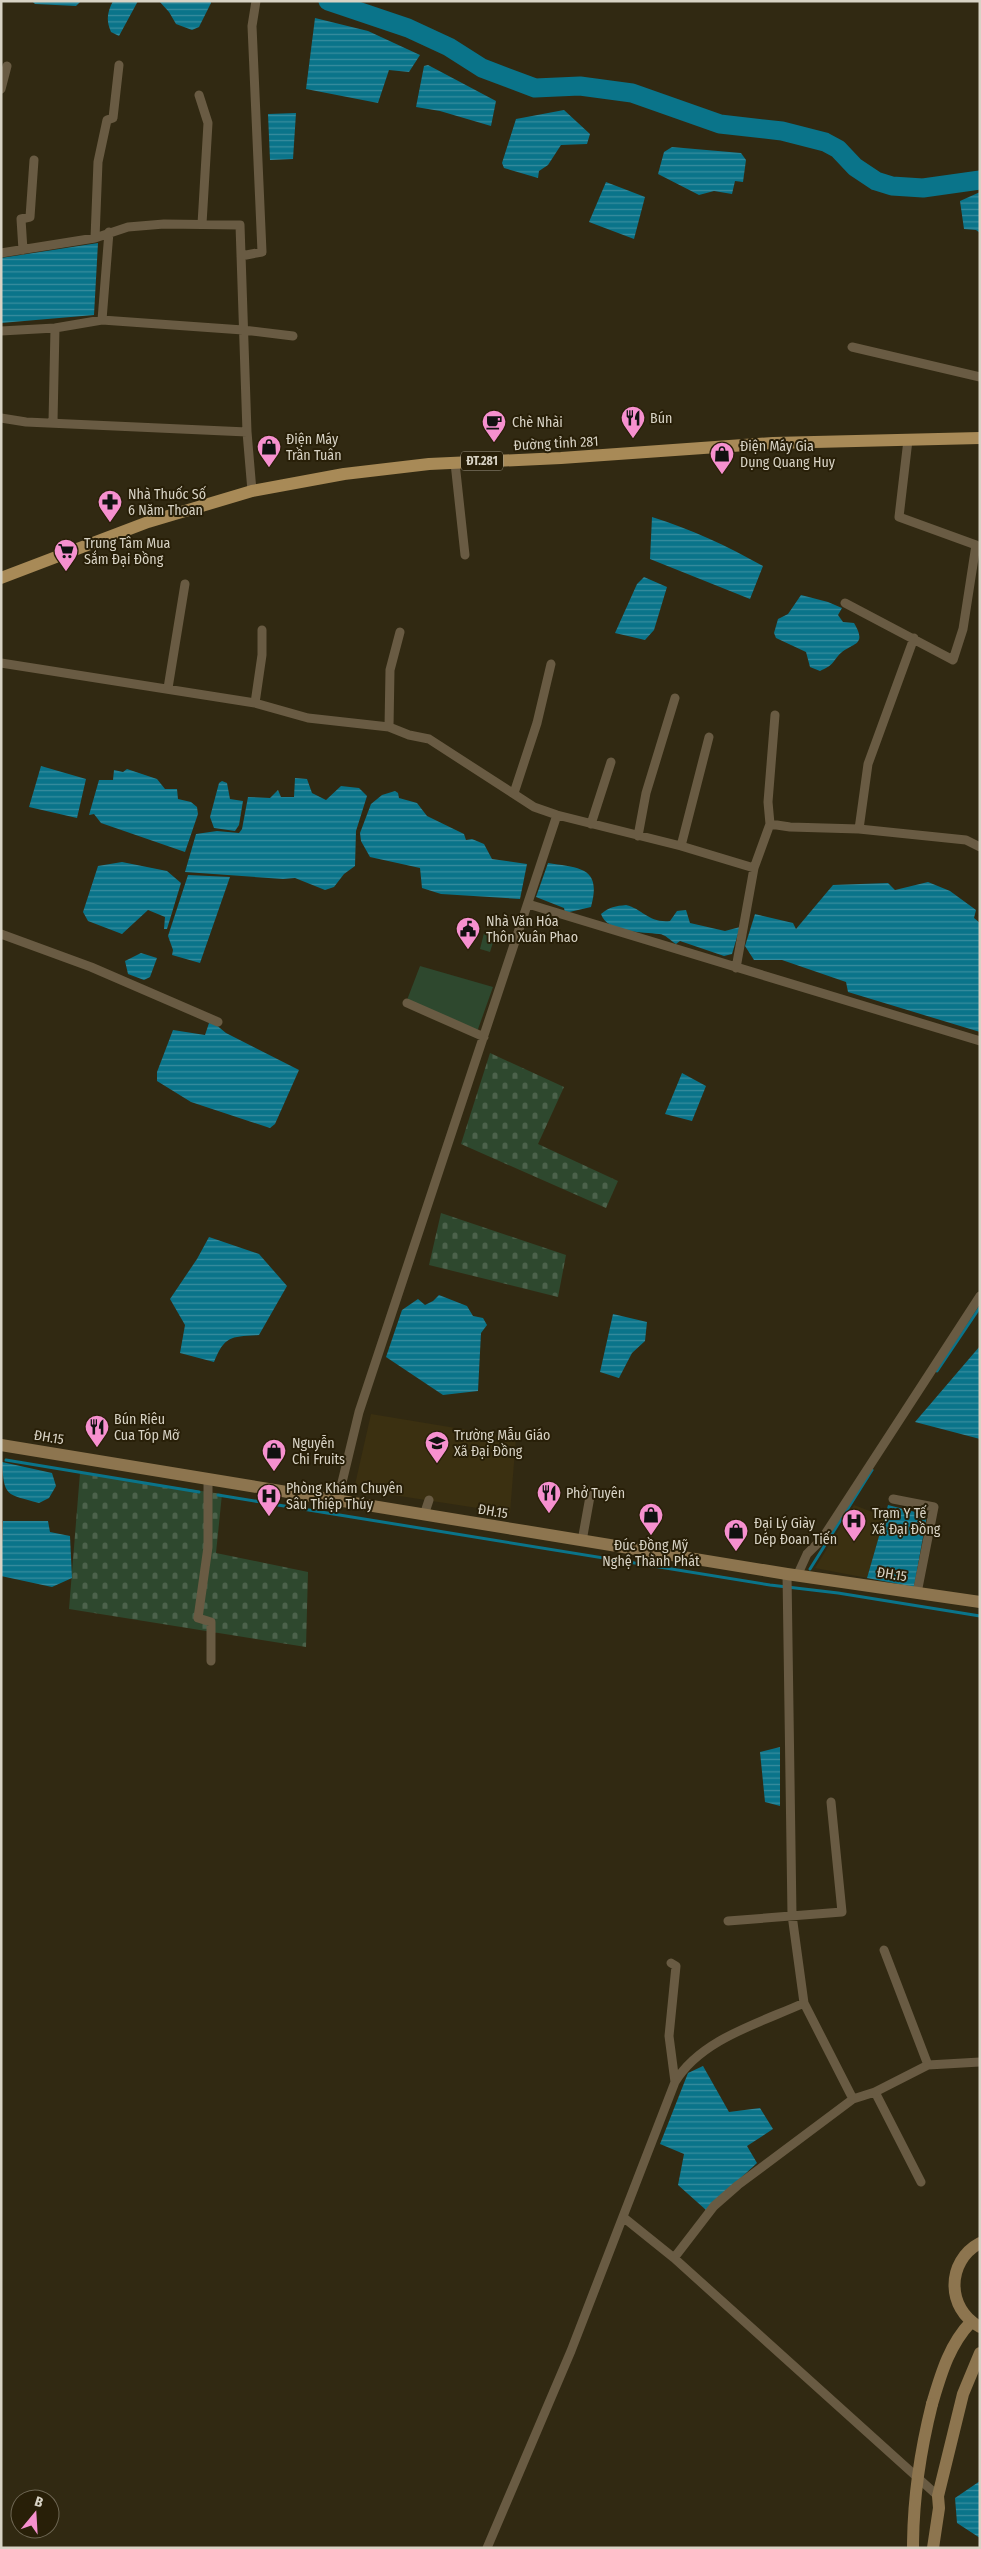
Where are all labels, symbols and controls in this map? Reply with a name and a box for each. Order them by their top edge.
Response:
restaurant icon: Bún [620,405,646,439]
cafe icon: Chè Nhài [481,409,507,443]
place label: Bún [650,410,672,427]
place label: Chè Nhài [512,414,563,431]
place label: Điện Máy Trần Tuân [286,431,342,464]
street label: Đường tỉnh 281 [513,433,599,454]
shop icon: Điện Máy Trần Tuân [256,434,282,468]
place label: Điện Máy Gia Dụng Quang Huy [740,438,836,471]
shop icon: Điện Máy Gia Dụng Quang Huy [709,441,735,475]
road number: ĐT.281 [461,452,503,471]
place label: Nhà Thuốc Số 6 Năm Thoan [128,485,207,519]
pharmacy icon: Nhà Thuốc Số 6 Năm Thoan [97,489,123,523]
place label: Trung Tâm Mua Sắm Đại Đồng [84,535,170,568]
supermarket icon: Trung Tâm Mua Sắm Đại Đồng [53,538,79,572]
place label: Nhà Văn Hóa Thôn Xuân Phao [486,913,578,946]
public building icon: Nhà Văn Hóa Thôn Xuân Phao [455,916,481,950]
place label: Bún Riêu Cua Tóp Mỡ [114,1411,180,1444]
restaurant icon: Bún Riêu Cua Tóp Mỡ [84,1414,110,1448]
street label: ĐH.15 [33,1427,65,1448]
place label: Trường Mẫu Giáo Xã Đại Đồng [454,1427,550,1460]
school or university icon: Trường Mẫu Giáo Xã Đại Đồng [424,1430,450,1464]
place label: Nguyễn Chi Fruits [292,1435,345,1468]
shop icon: Nguyễn Chi Fruits [261,1438,287,1472]
place label: Phòng Khám Chuyên Sâu Thiệp Thúy [286,1480,403,1513]
restaurant icon: Phở Tuyên [536,1480,562,1514]
hospital icon: Phòng Khám Chuyên Sâu Thiệp Thúy [256,1483,282,1517]
place label: Phở Tuyên [566,1485,625,1502]
street label: ĐH.15 [477,1501,509,1522]
shop icon: Đúc Đồng Mỹ Nghệ Thành Phát [638,1502,664,1536]
place label: Trạm Y Tế Xã Đại Đồng [872,1504,941,1538]
hospital icon: Trạm Y Tế Xã Đại Đồng [841,1508,867,1542]
place label: Đại Lý Giày Dép Đoan Tiến [754,1515,837,1548]
shop icon: Đại Lý Giày Dép Đoan Tiến [723,1518,749,1552]
place label: Đúc Đồng Mỹ Nghệ Thành Phát [602,1536,700,1570]
street label: ĐH.15 [876,1564,908,1585]
north arrow [10,2489,60,2539]
text: B [33,2493,45,2511]

